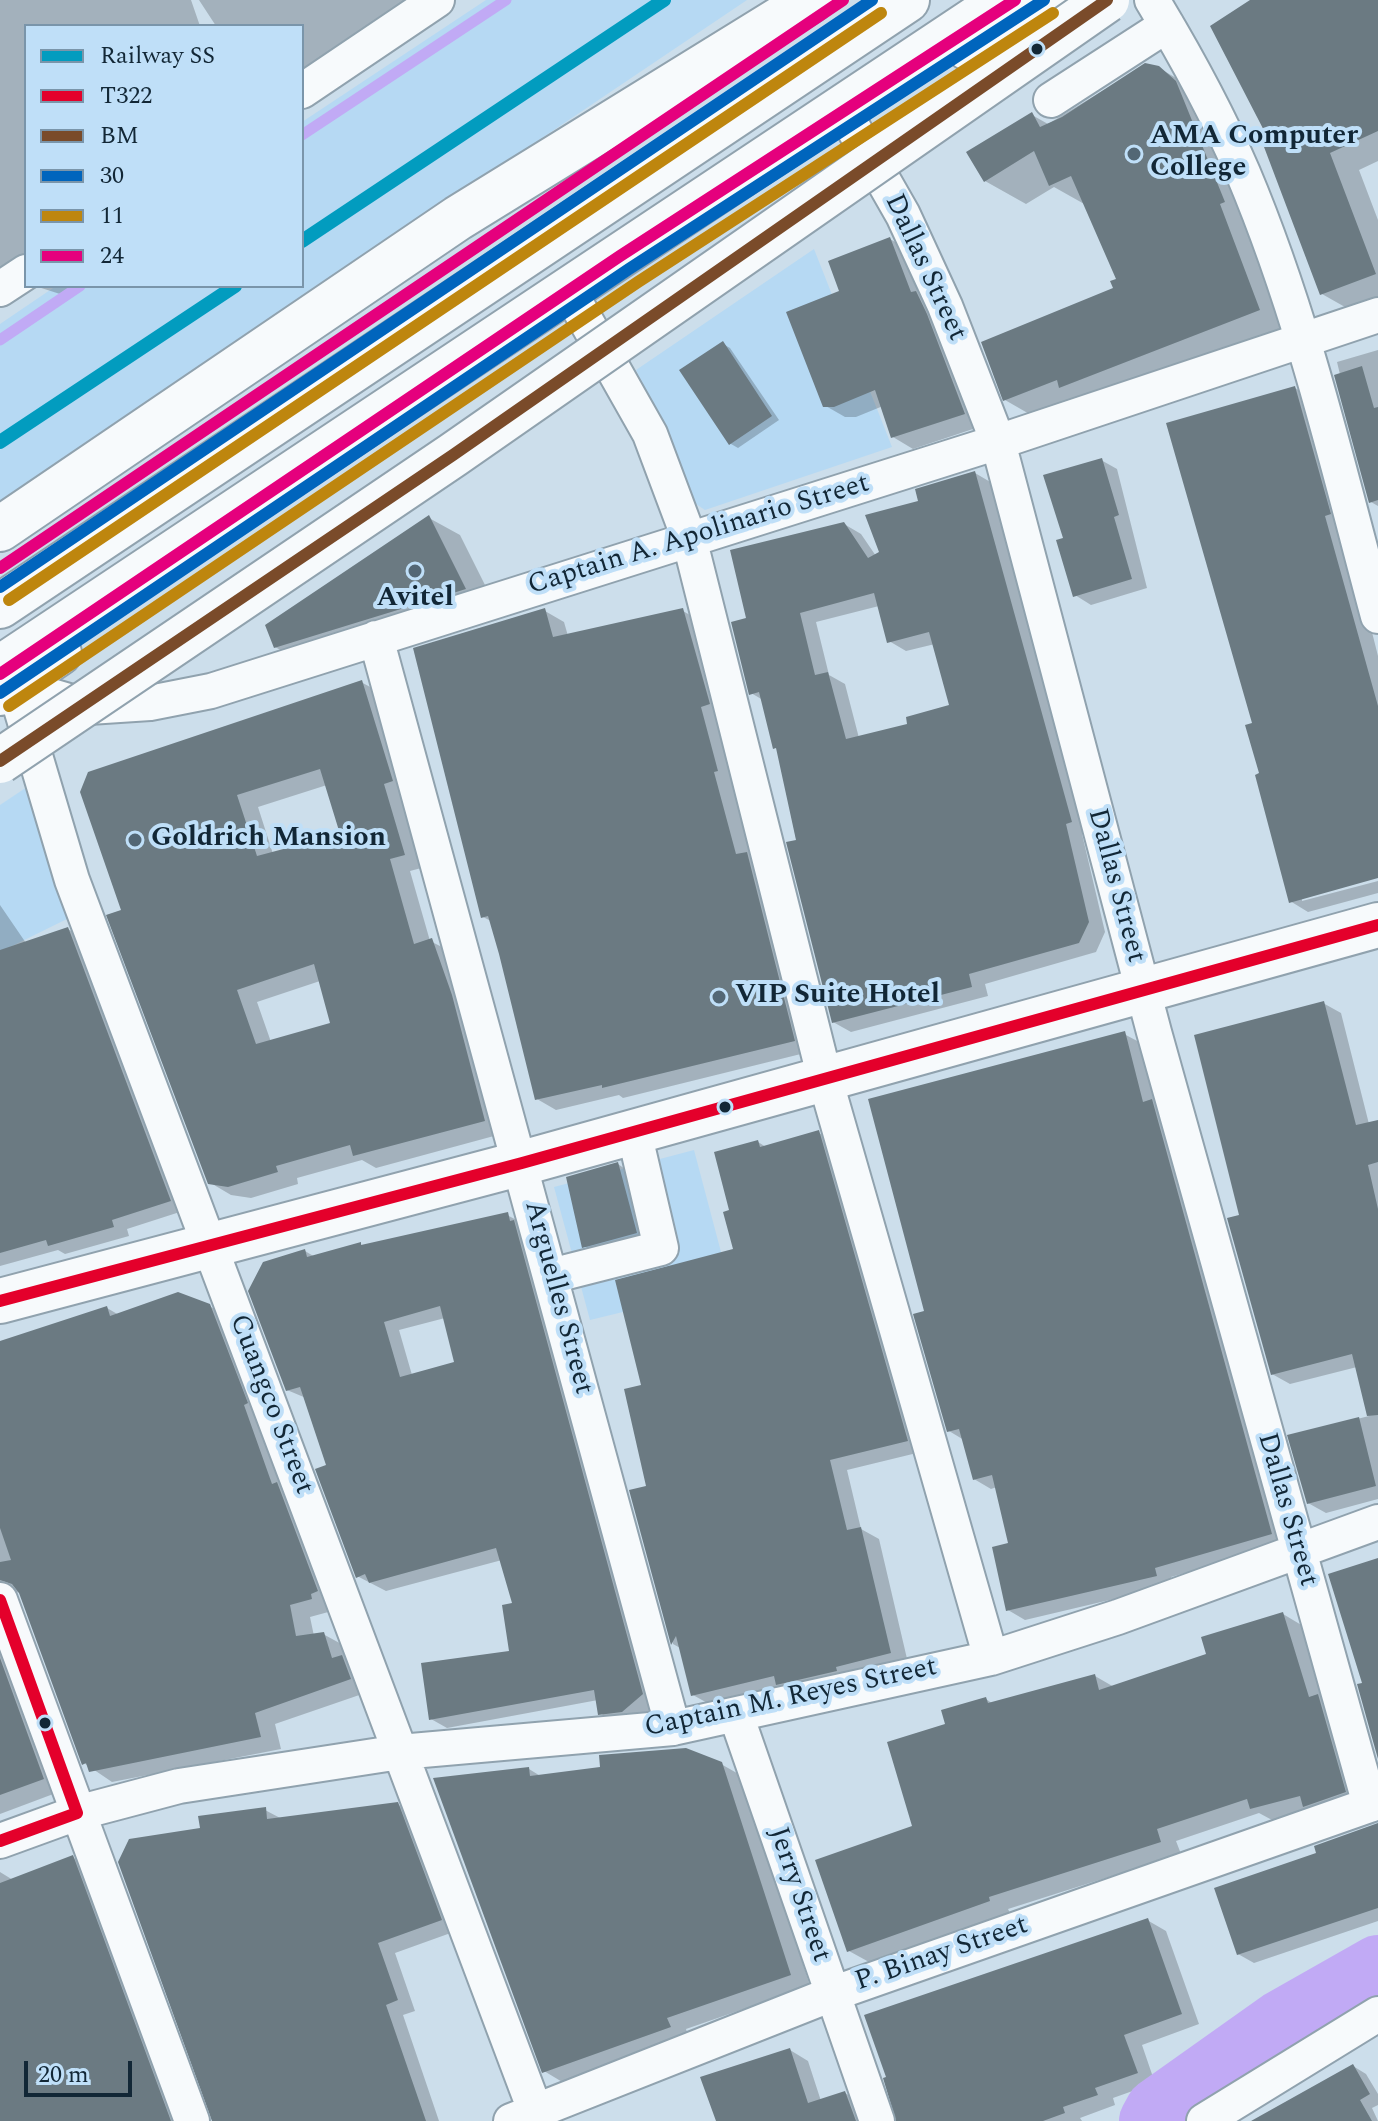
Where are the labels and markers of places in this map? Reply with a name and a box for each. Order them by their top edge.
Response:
unlabelled marker [1029,41,1045,57]
place label: AMA Computer College [1150,121,1358,187]
marker: AMA Computer College [1125,145,1143,163]
marker: Avitel [406,562,424,580]
place label: Avitel [376,583,454,617]
place label: Goldrich Mansion [151,823,386,857]
marker: Goldrich Mansion [126,831,144,849]
place label: VIP Suite Hotel [735,980,940,1014]
marker: VIP Suite Hotel [710,988,728,1006]
unlabelled marker [717,1099,733,1115]
unlabelled marker [37,1715,53,1731]

